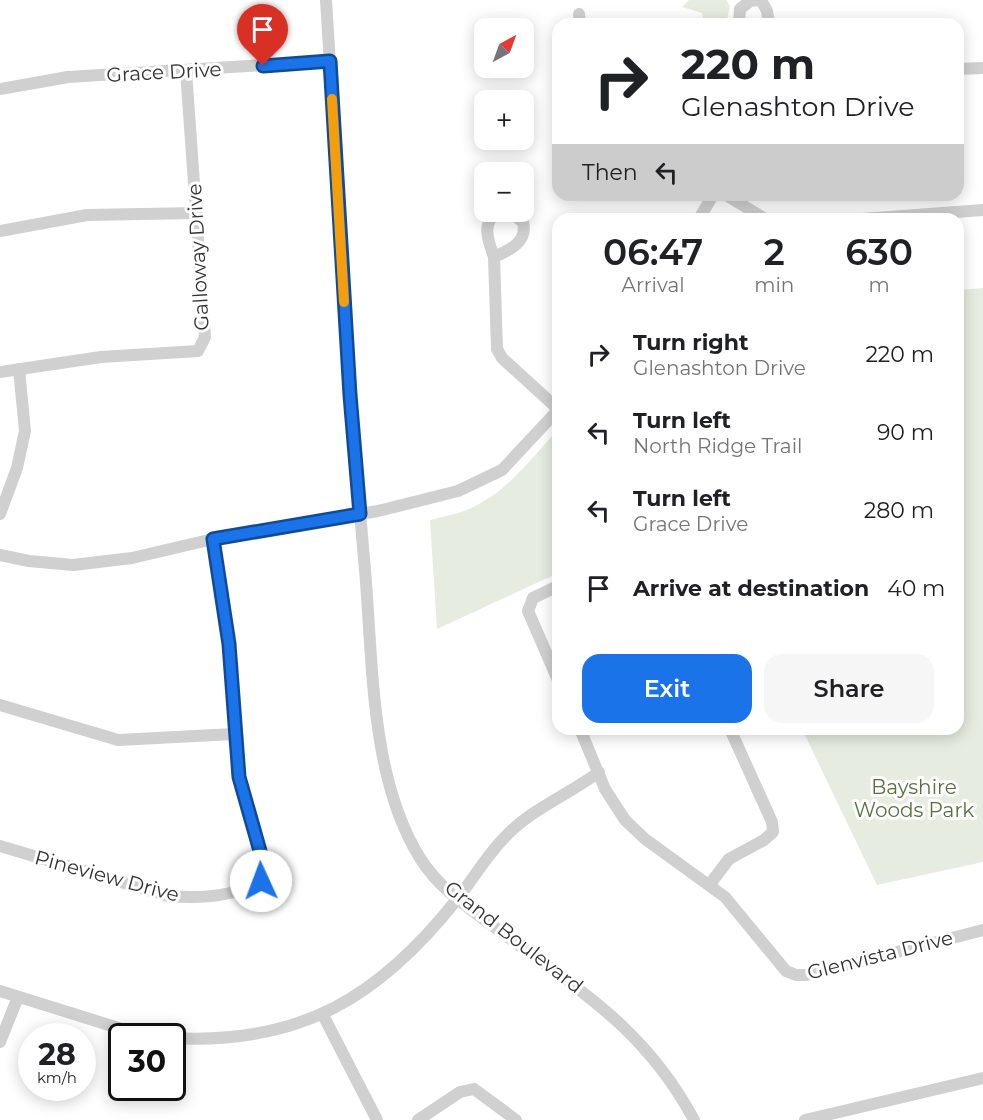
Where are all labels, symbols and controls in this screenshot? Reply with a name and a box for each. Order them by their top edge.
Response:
pin [237,4,288,66]
icon: arrive [246,13,279,46]
north arrow [474,18,534,78]
map controls [474,18,534,222]
text: 220 m [681,38,815,90]
icon: right [582,42,660,120]
street label: Grace Drive [106,57,222,87]
button: + [474,90,534,150]
text: Glenashton Drive [681,90,914,123]
icon: left [650,156,683,189]
text: Then [582,159,638,186]
button: − [474,162,534,222]
street label: Galloway Drive [182,183,214,331]
text: 06:47 [603,230,703,274]
text: 2 [764,230,785,274]
text: 630 [845,230,913,274]
text: Arrival [622,273,685,297]
text: min [754,273,794,297]
text: m [869,273,890,297]
text: Turn right [633,329,748,356]
icon: right [582,338,615,371]
text: 220 m [865,341,934,368]
text: Glenashton Drive [633,356,806,380]
text: Turn left [633,407,731,434]
icon: left [582,416,615,449]
text: 90 m [877,419,934,446]
text: North Ridge Trail [633,434,802,458]
text: Turn left [633,485,731,512]
icon: left [582,494,615,527]
text: 280 m [864,497,934,524]
text: Grace Drive [633,512,748,536]
icon: arrive [582,572,615,605]
text: Arrive at destination [633,575,869,602]
text: 40 m [887,575,945,602]
button: Exit [582,654,752,723]
button: Share [764,654,934,723]
park label: Bayshire Woods Park [854,775,974,822]
street label: Pineview Drive [32,845,182,907]
position arrow [229,849,293,913]
street label: Grand Boulevard [440,876,588,998]
street label: Glenvista Drive [805,925,955,985]
speed limit sign: 30 [108,1023,186,1101]
text: 28 [38,1036,76,1073]
text: km/h [37,1068,77,1087]

